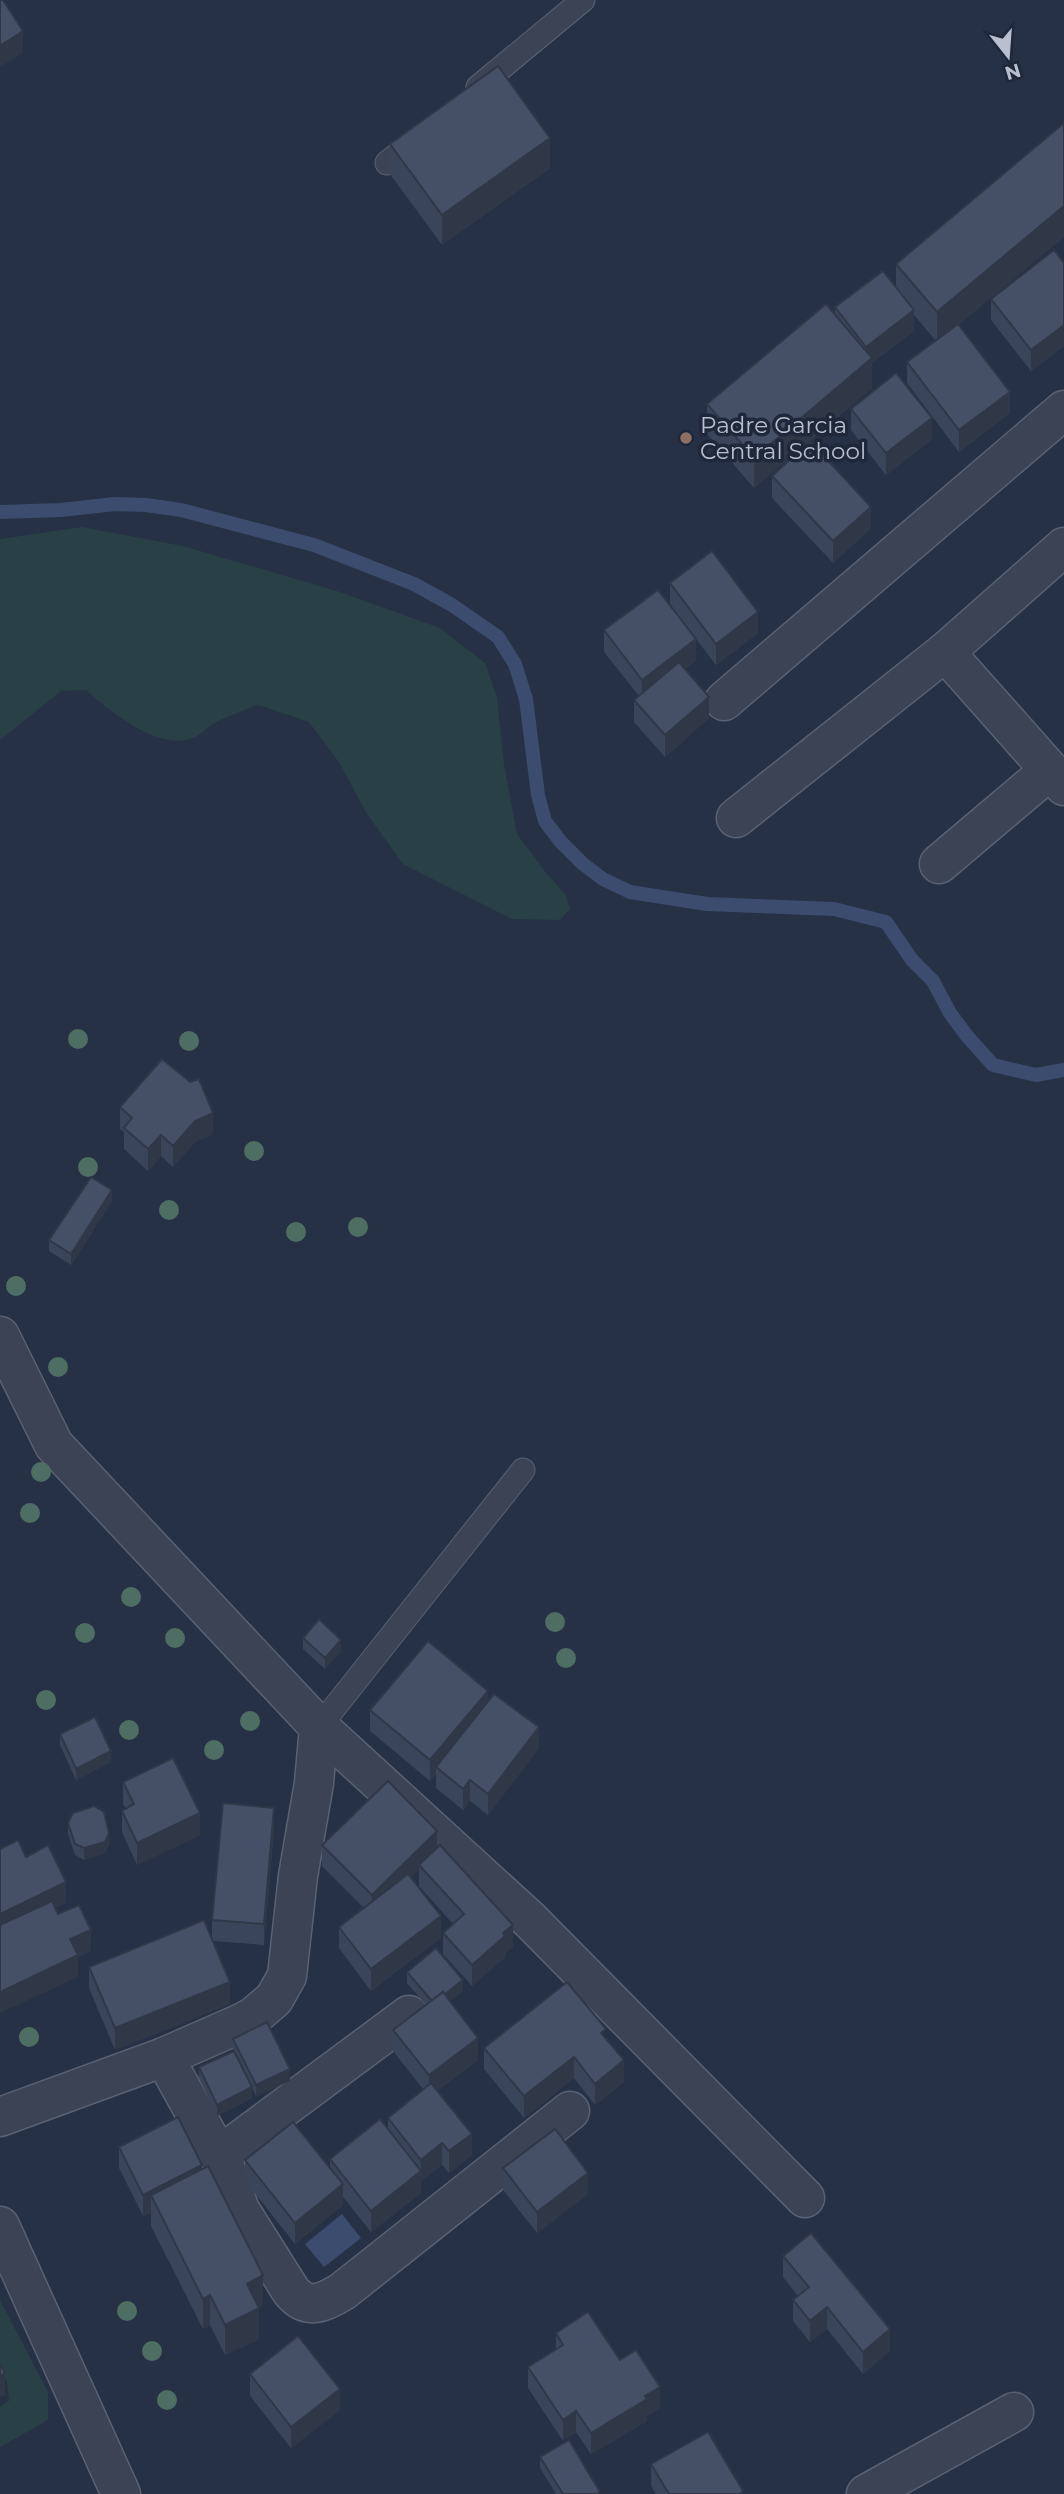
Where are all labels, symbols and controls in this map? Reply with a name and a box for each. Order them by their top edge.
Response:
north arrow [973,21,1043,91]
text: N [1002,59,1024,85]
place label: Padre Garcia Central School [700,411,866,465]
marker: Padre Garcia Central School [678,430,694,446]

